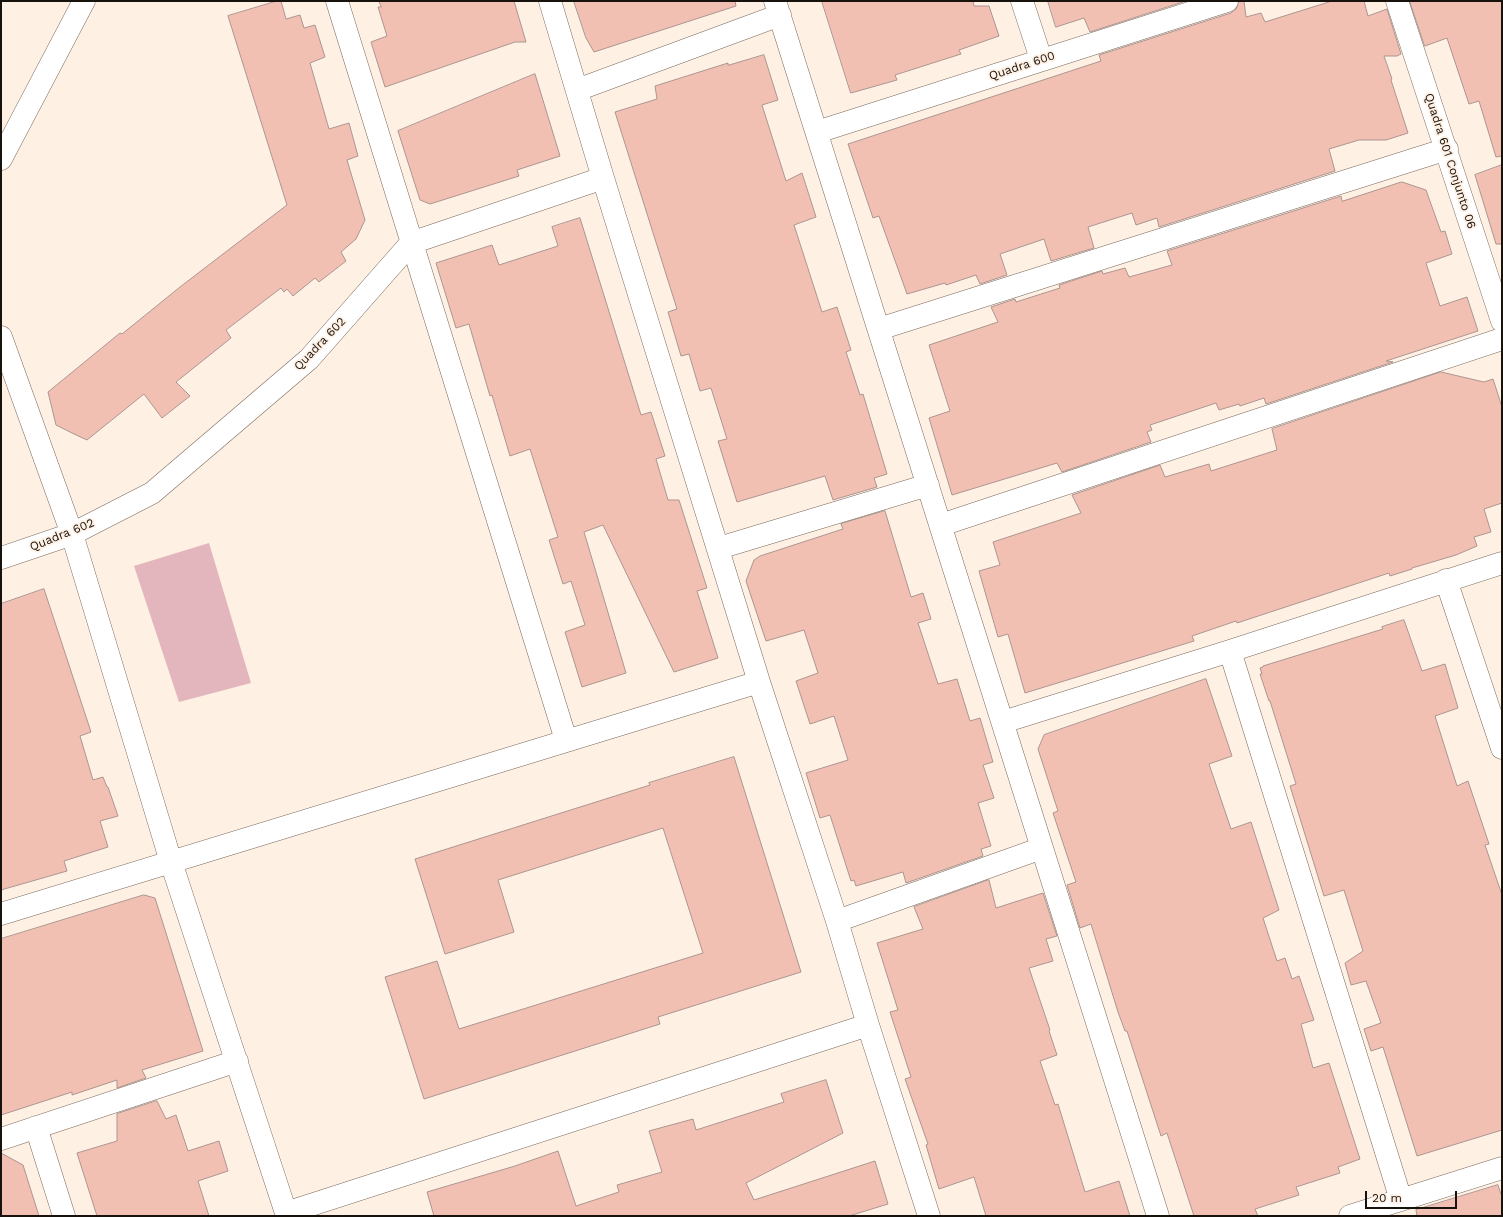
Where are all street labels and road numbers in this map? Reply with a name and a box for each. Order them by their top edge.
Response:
street label: Quadra 600 [987,49,1057,83]
street label: Quadra 601 Conjunto 06 [1421,91,1479,231]
street label: Quadra 602 [291,315,349,373]
street label: Quadra 602 [28,516,96,554]

